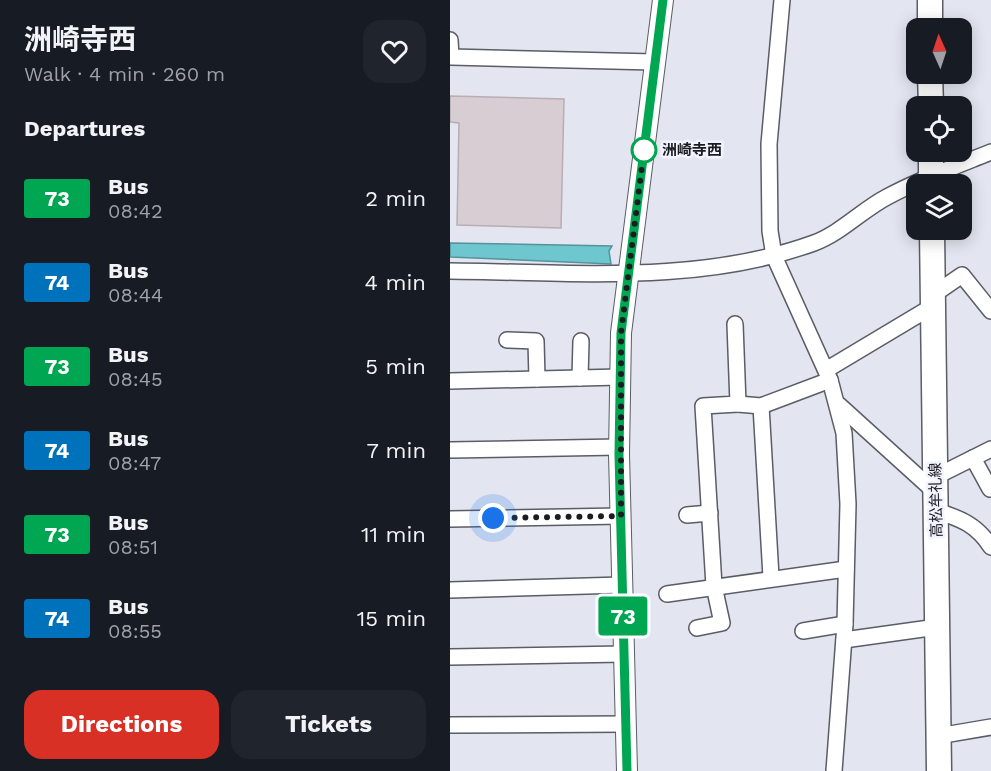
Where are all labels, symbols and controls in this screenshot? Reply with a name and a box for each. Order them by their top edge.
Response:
north arrow [906,18,972,84]
map controls [906,18,972,240]
button: heart [363,20,426,83]
text: 洲崎寺西 [24,23,136,56]
text: Walk · 4 min · 260 m [24,62,225,86]
button: locate [906,96,972,162]
text: Departures [24,116,145,141]
marker: 洲崎寺西 [631,137,657,163]
place label: 洲崎寺西 [662,141,722,159]
text: Bus [108,174,148,199]
button: layers [906,174,972,240]
text: 73 [44,186,70,211]
text: 2 min [365,186,426,211]
text: 08:42 [108,199,163,223]
text: Bus [108,258,148,283]
text: 74 [45,270,69,295]
text: 4 min [365,270,426,295]
text: 08:44 [108,283,163,307]
text: Bus [108,342,148,367]
text: 73 [44,354,70,379]
text: 5 min [365,354,426,379]
text: 08:45 [108,367,163,391]
text: Bus [108,426,148,451]
text: 74 [45,438,69,463]
text: 7 min [366,438,426,463]
text: 08:47 [108,451,161,475]
street label: 高松牟礼線 [926,462,946,538]
your location [478,503,508,533]
text: Bus [108,510,148,535]
text: 73 [44,522,70,547]
text: 11 min [361,522,426,547]
text: 08:51 [108,535,158,559]
text: Bus [108,594,148,619]
line badge: 73 [596,596,650,636]
text: 73 [610,604,636,629]
text: 74 [45,606,69,631]
text: 15 min [357,606,426,631]
text: 08:55 [108,619,162,643]
button: Directions [24,690,219,759]
button: Tickets [231,690,426,759]

